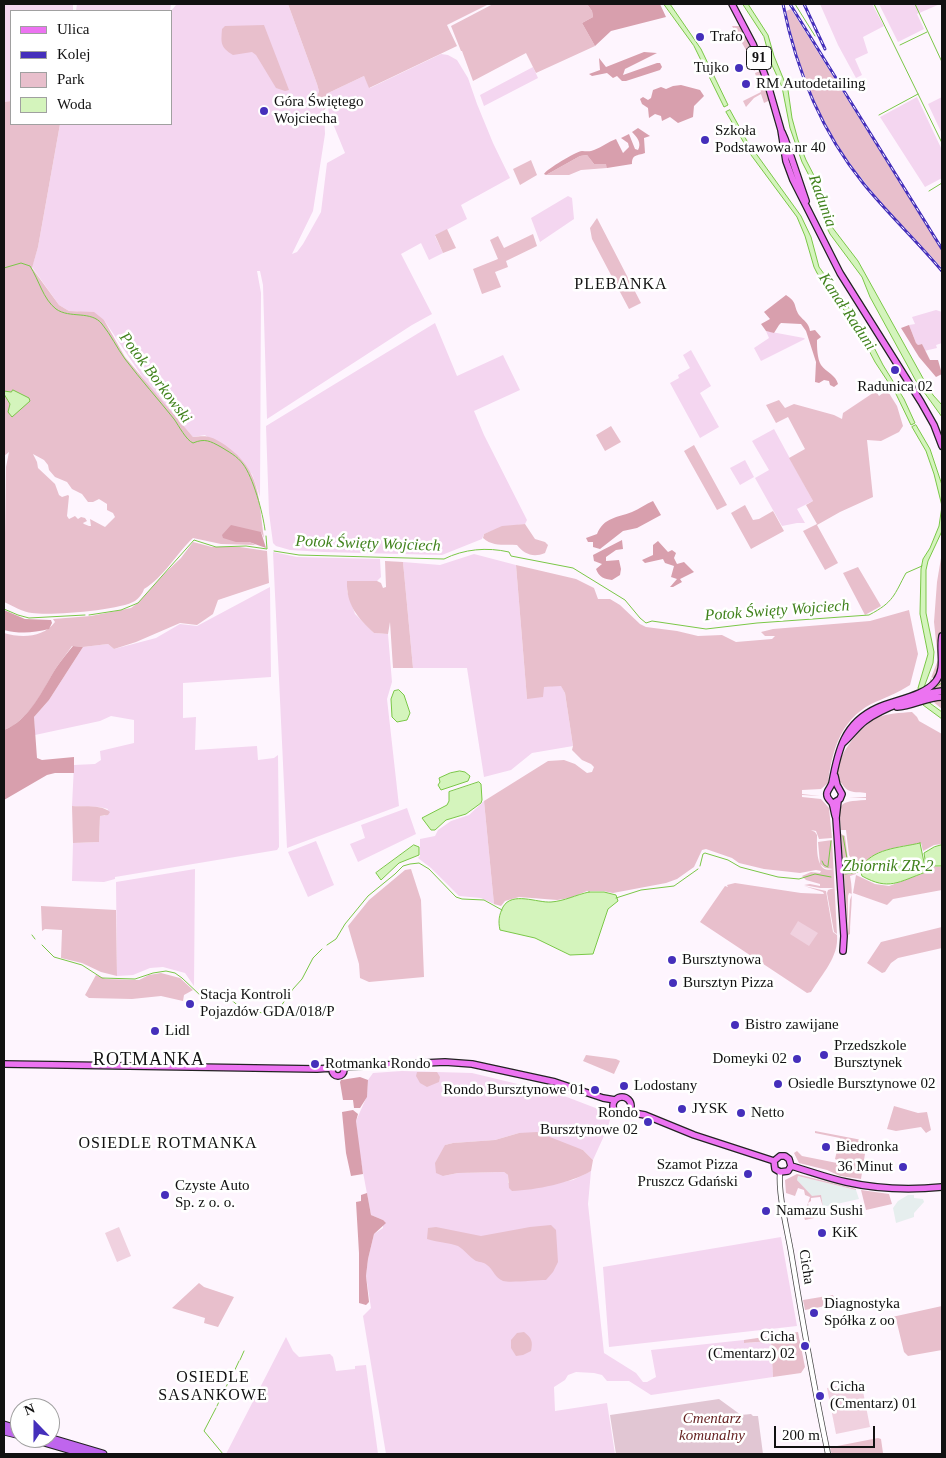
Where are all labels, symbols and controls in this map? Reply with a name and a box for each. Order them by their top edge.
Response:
legend [10,10,172,125]
text: Ulica [57,21,89,37]
place label: Trafo [710,28,743,46]
marker: Trafo [694,31,706,43]
text: Kolej [57,46,90,62]
road number: 91 [746,46,772,70]
place label: Tujko [694,59,729,77]
marker: Tujko [733,62,745,74]
text: Park [57,71,85,87]
place label: RM Autodetailing [756,75,866,93]
marker: RM Autodetailing [740,78,752,90]
place label: Góra Świętego Wojciecha [274,93,364,128]
text: Woda [57,96,92,112]
marker: Góra Świętego Wojciecha [258,105,270,117]
place label: Szkoła Podstawowa nr 40 [715,122,826,157]
marker: Szkoła Podstawowa nr 40 [699,134,711,146]
water label: Radunia [804,172,840,230]
water label: Kanał Raduni [814,270,880,354]
district label: PLEBANKA [573,275,669,295]
water label: Potok Borkowski [115,329,195,427]
marker: Radunica 02 [889,364,901,376]
place label: Radunica 02 [857,378,933,396]
water label: Potok Święty Wojciech [295,532,441,556]
water label: Potok Święty Wojciech [704,596,850,626]
water label: Zbiornik ZR-2 [842,857,934,877]
place label: Bursztynowa [682,951,761,969]
marker: Bursztynowa [666,954,678,966]
place label: Bursztyn Pizza [683,974,773,992]
marker: Bursztyn Pizza [667,977,679,989]
place label: Stacja Kontroli Pojazdów GDA/018/P [200,986,335,1021]
marker: Stacja Kontroli Pojazdów GDA/018/P [184,998,196,1010]
place label: Bistro zawijane [745,1016,839,1034]
marker: Bistro zawijane [729,1019,741,1031]
place label: Lidl [165,1022,190,1040]
marker: Lidl [149,1025,161,1037]
place label: Przedszkole Bursztynek [834,1037,906,1072]
district label: ROTMANKA [92,1049,206,1071]
marker: Przedszkole Bursztynek [818,1049,830,1061]
place label: Domeyki 02 [712,1050,787,1068]
marker: Domeyki 02 [791,1053,803,1065]
place label: Rotmanka Rondo [325,1055,430,1073]
marker: Rotmanka Rondo [309,1058,321,1070]
place label: Osiedle Bursztynowe 02 [788,1075,935,1093]
place label: Lodostany [634,1077,697,1095]
marker: Osiedle Bursztynowe 02 [772,1078,784,1090]
marker: Lodostany [618,1080,630,1092]
place label: Rondo Bursztynowe 01 [443,1081,585,1099]
marker: Rondo Bursztynowe 01 [589,1084,601,1096]
place label: JYSK [692,1100,728,1118]
marker: JYSK [676,1103,688,1115]
place label: Rondo Bursztynowe 02 [540,1104,638,1139]
place label: Netto [751,1104,784,1122]
marker: Netto [735,1107,747,1119]
marker: Rondo Bursztynowe 02 [642,1116,654,1128]
district label: OSIEDLE ROTMANKA [76,1134,260,1154]
place label: Biedronka [836,1138,898,1156]
marker: Biedronka [820,1141,832,1153]
place label: Szamot Pizza Pruszcz Gdański [638,1156,738,1191]
place label: 36 Minut [838,1158,893,1176]
marker: 36 Minut [897,1161,909,1173]
marker: Szamot Pizza Pruszcz Gdański [742,1168,754,1180]
place label: Czyste Auto Sp. z o. o. [175,1177,250,1212]
marker: Czyste Auto Sp. z o. o. [159,1189,171,1201]
place label: Namazu Sushi [776,1202,863,1220]
marker: Namazu Sushi [760,1205,772,1217]
place label: KiK [832,1224,858,1242]
marker: KiK [816,1227,828,1239]
street label: Cicha [794,1248,818,1286]
place label: Diagnostyka Spółka z oo [824,1295,900,1330]
marker: Diagnostyka Spółka z oo [808,1307,820,1319]
place label: Cicha (Cmentarz) 02 [708,1328,795,1363]
marker: Cicha (Cmentarz) 02 [799,1340,811,1352]
district label: OSIEDLE SASANKOWE [157,1368,269,1406]
place label: Cicha (Cmentarz) 01 [830,1378,917,1413]
marker: Cicha (Cmentarz) 01 [814,1390,826,1402]
north arrow [10,1398,60,1448]
text: N [22,1401,37,1418]
park label: Cmentarz komunalny [679,1410,745,1445]
scale bar [776,1416,877,1448]
text: 200 m [782,1427,820,1443]

